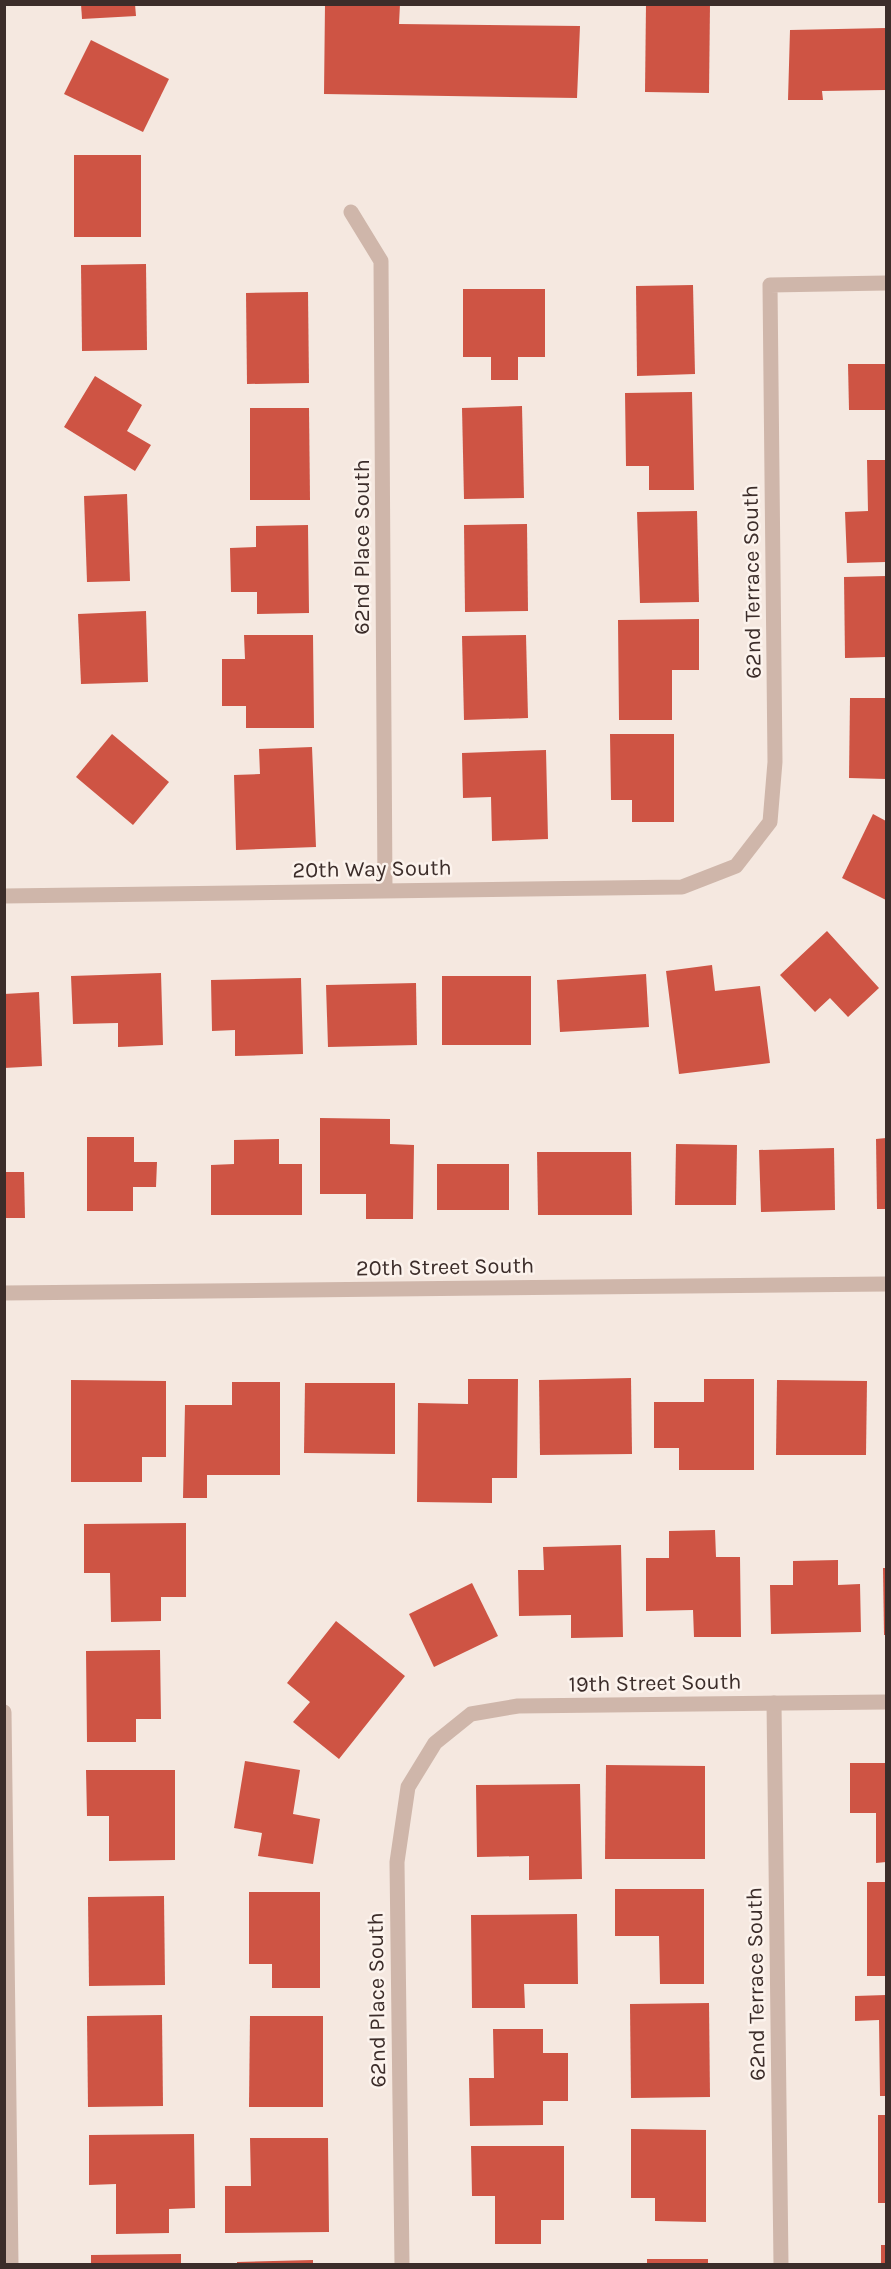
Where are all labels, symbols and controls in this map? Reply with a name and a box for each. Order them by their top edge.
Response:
street label: 62nd Place South [349,459,375,635]
street label: 62nd Terrace South [737,485,767,679]
street label: 20th Way South [292,855,452,883]
street label: 20th Street South [356,1252,534,1282]
street label: 19th Street South [568,1668,742,1698]
street label: 62nd Terrace South [741,1887,771,2081]
street label: 62nd Place South [362,1912,392,2088]

